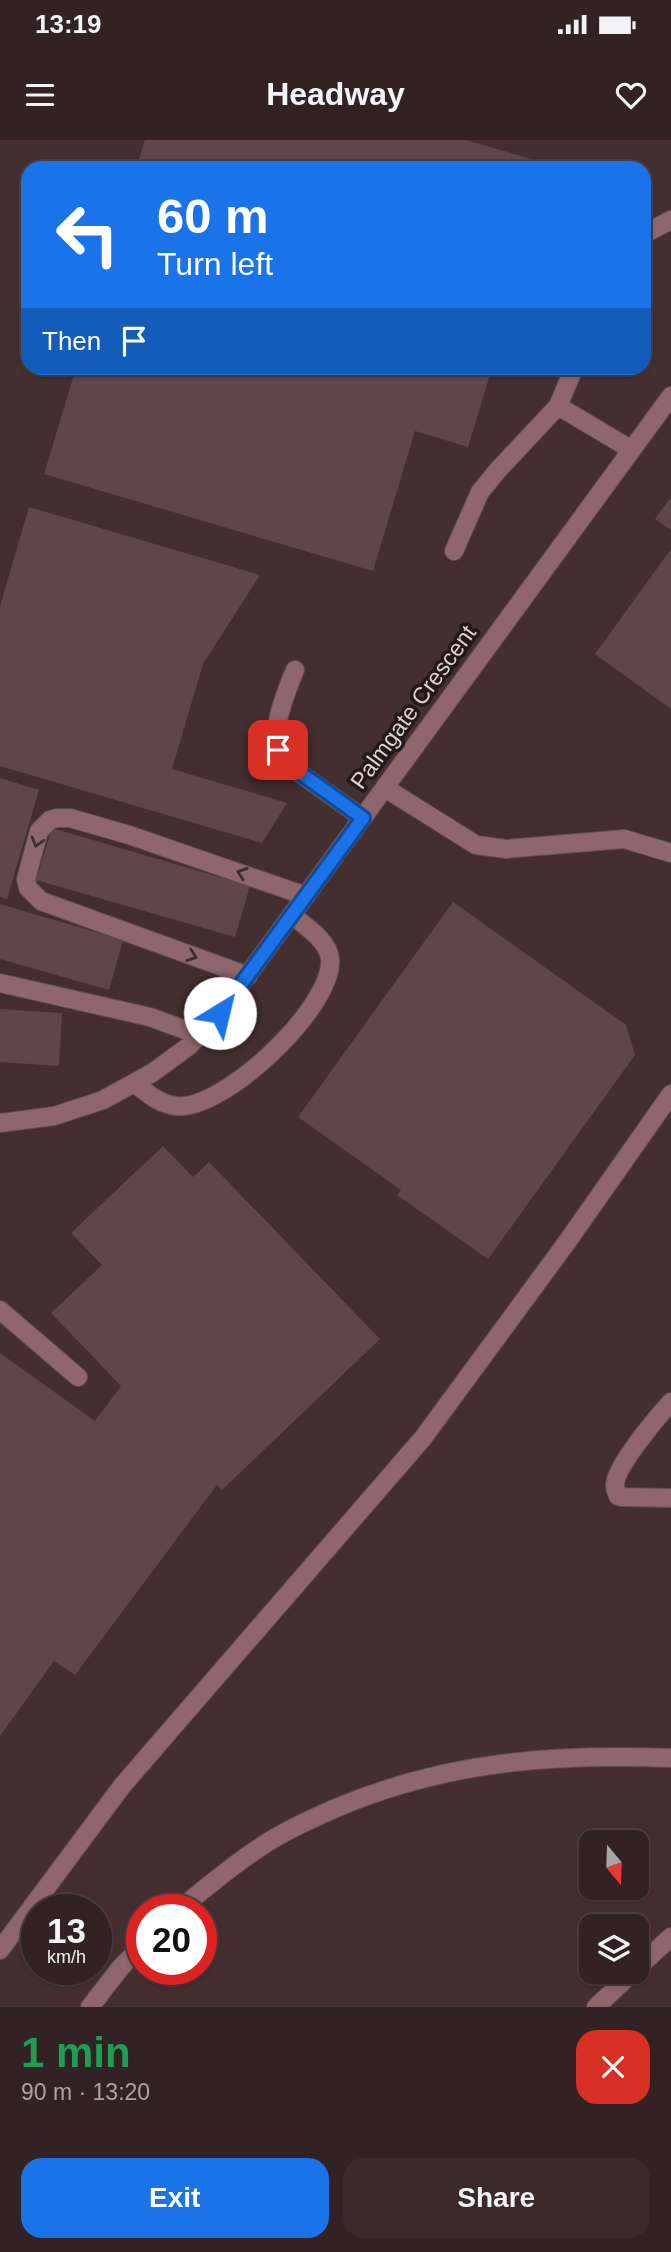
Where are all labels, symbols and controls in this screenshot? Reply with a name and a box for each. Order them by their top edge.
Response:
text: 13:19 [35,9,102,39]
icon: menu [21,76,59,114]
text: Headway [266,76,405,112]
icon: heart [612,76,650,114]
icon: left [42,189,133,280]
text: 60 m [157,189,269,243]
text: Turn left [157,246,273,282]
icon: arrive [115,322,153,360]
text: Then [42,326,101,356]
street label: Palmgate Crescent [345,620,481,794]
pin [248,720,308,780]
icon: arrive [259,731,297,769]
one-way arrow [30,835,45,847]
one-way arrow [236,867,248,881]
one-way arrow [186,948,198,962]
position arrow [183,976,257,1050]
north arrow [579,1830,649,1900]
map controls [579,1830,649,1984]
speed limit sign: 20 [126,1894,217,1985]
text: 13 [47,1911,86,1950]
button: layers [579,1914,649,1984]
text: km/h [47,1947,86,1967]
text: 1 min [21,2029,131,2076]
button: close [576,2030,650,2104]
text: 90 m · 13:20 [21,2079,150,2105]
button: Exit [21,2158,329,2238]
button: Share [343,2158,650,2238]

